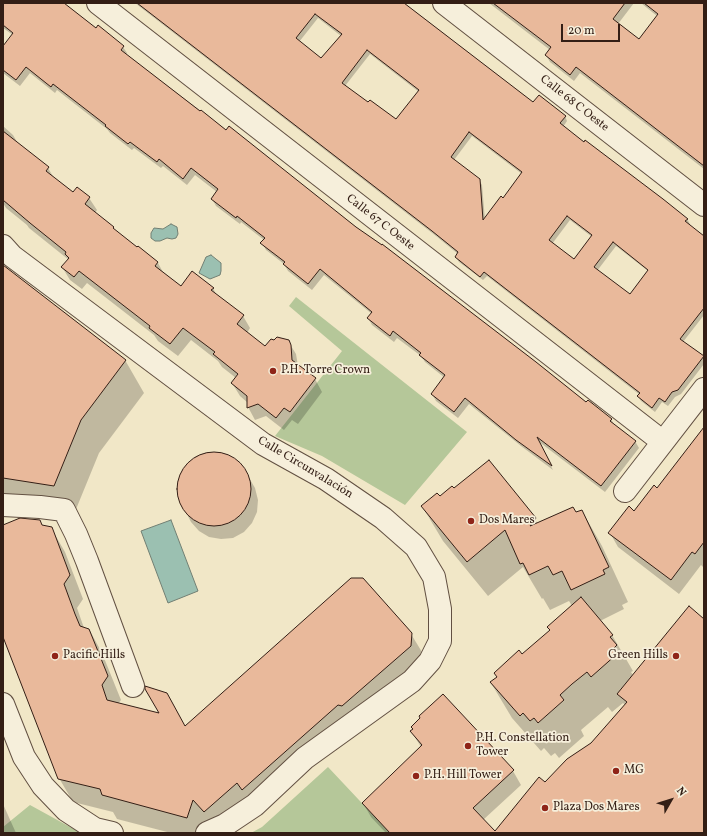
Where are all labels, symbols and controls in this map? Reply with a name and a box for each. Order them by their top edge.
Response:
scale bar [563,16,622,42]
text: 20 m [568,23,595,39]
street label: Calle 68 C Oeste [537,73,611,135]
street label: Calle 67 C Oeste [343,192,417,254]
place label: P.H. Torre Crown [281,364,370,378]
marker: P.H. Torre Crown [268,366,278,376]
street label: Calle Circunvalación [255,434,355,502]
place label: Dos Mares [479,514,535,528]
marker: Dos Mares [466,516,476,526]
place label: Pacific Hills [63,649,125,663]
place label: Green Hills [608,649,668,663]
marker: Pacific Hills [50,651,60,661]
marker: Green Hills [671,651,681,661]
place label: P.H. Constellation Tower [476,732,570,760]
marker: P.H. Constellation Tower [463,741,473,751]
place label: MG [624,764,644,778]
marker: MG [611,766,621,776]
place label: P.H. Hill Tower [424,769,501,783]
marker: P.H. Hill Tower [411,771,421,781]
north arrow [651,780,691,820]
text: N [672,784,689,800]
place label: Plaza Dos Mares [553,801,640,815]
marker: Plaza Dos Mares [540,803,550,813]

